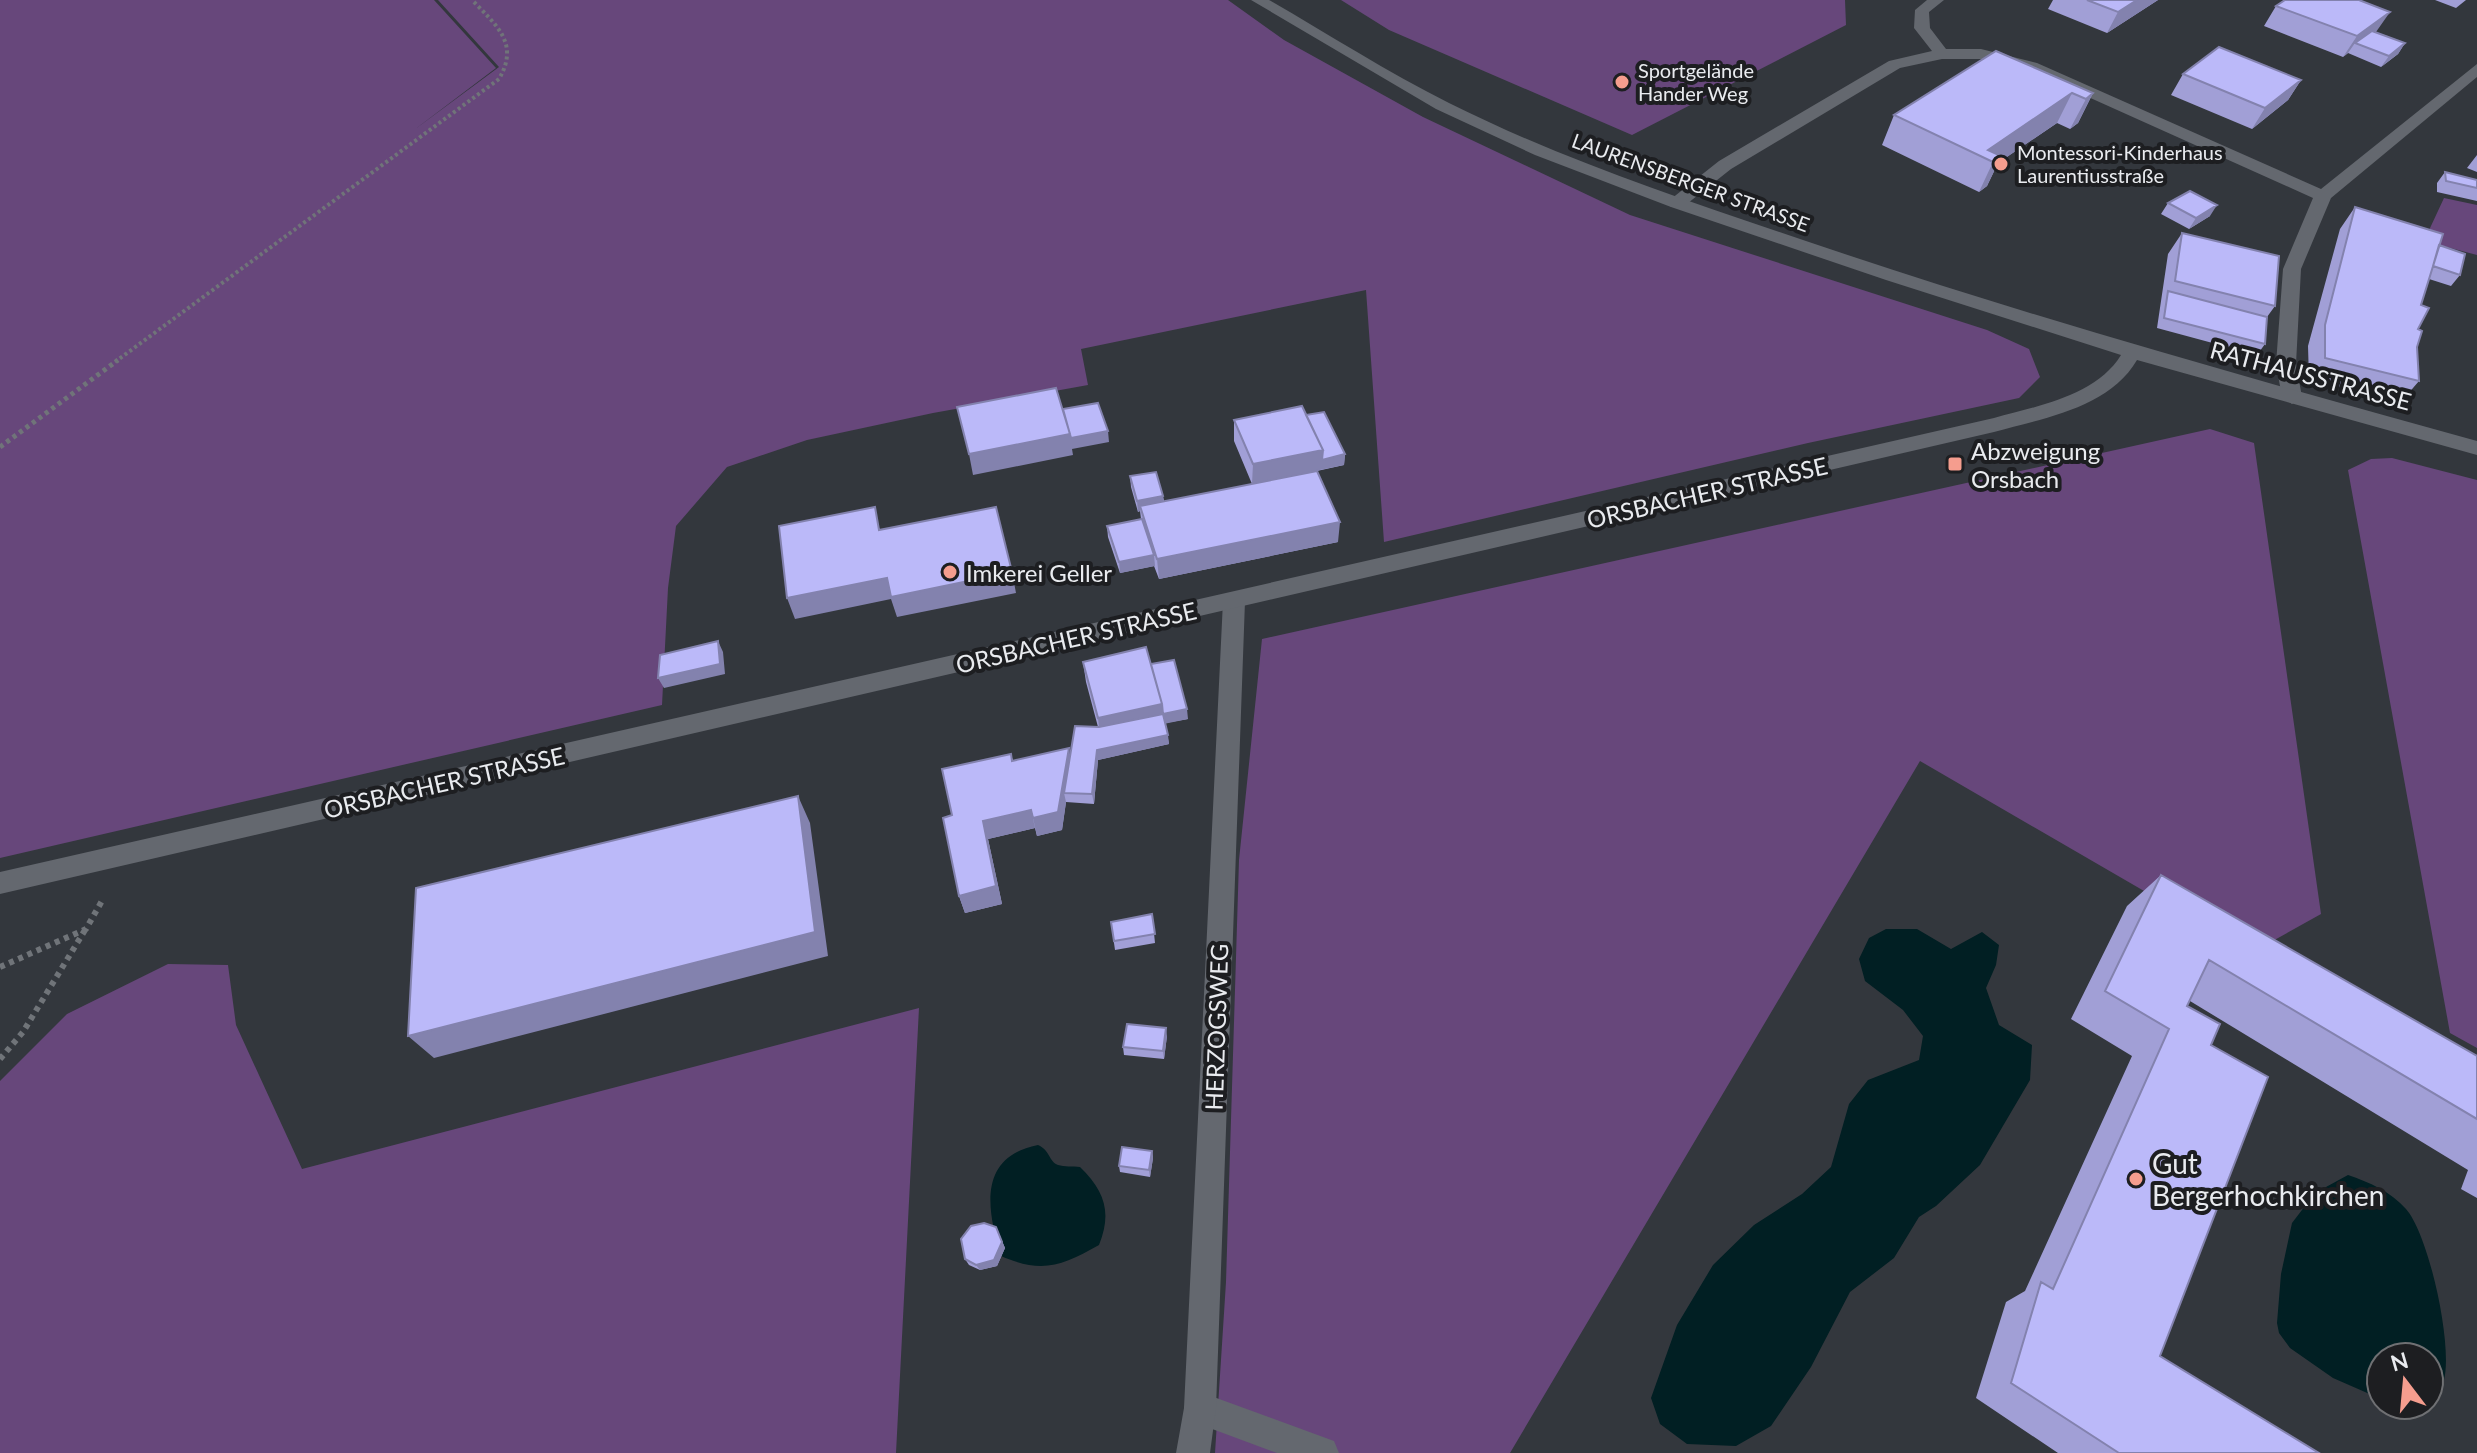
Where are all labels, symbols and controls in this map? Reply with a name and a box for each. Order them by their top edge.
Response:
place label: Sportgelände Hander Weg [1638,58,1754,105]
marker: Sportgelände Hander Weg [1613,73,1631,91]
street label: LAURENSBERGER STRASSE [1569,128,1813,236]
place label: Montessori-Kinderhaus Laurentiusstraße [2017,140,2223,187]
marker: Montessori-Kinderhaus Laurentiusstraße [1992,155,2010,173]
street label: RATHAUSSTRASSE [2207,334,2415,416]
place label: Abzweigung Orsbach [1971,436,2100,493]
street label: ORSBACHER STRASSE [1584,450,1830,534]
marker: Abzweigung Orsbach [1946,455,1964,473]
place label: Imkerei Geller [966,558,1112,587]
marker: Imkerei Geller [941,563,959,581]
street label: ORSBACHER STRASSE [953,595,1199,679]
street label: ORSBACHER STRASSE [321,740,567,824]
street label: HERZOGSWEG [1199,943,1233,1111]
place label: Gut Bergerhochkirchen [2152,1146,2384,1212]
marker: Gut Bergerhochkirchen [2127,1170,2145,1188]
north arrow [2365,1341,2445,1421]
text: N [2387,1346,2411,1377]

